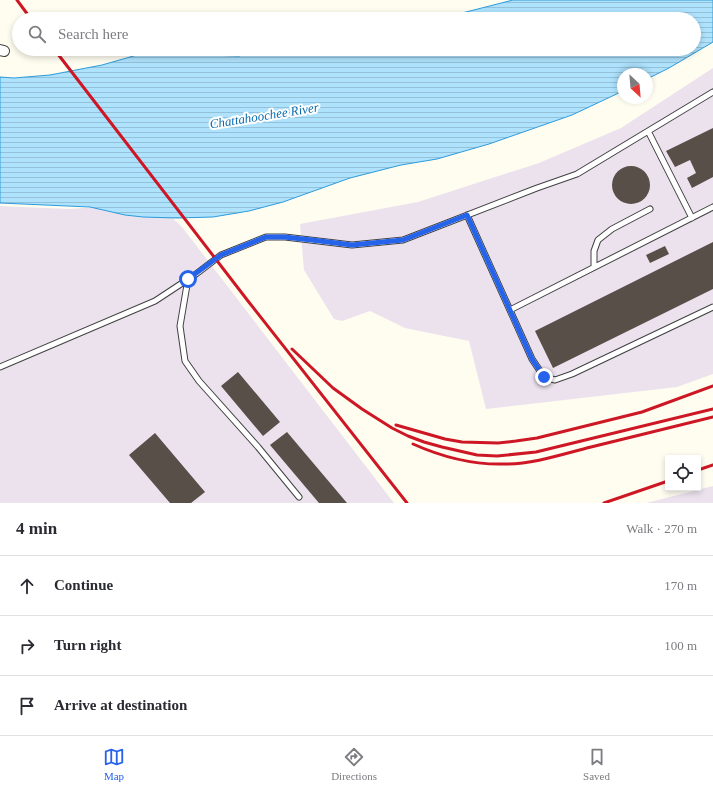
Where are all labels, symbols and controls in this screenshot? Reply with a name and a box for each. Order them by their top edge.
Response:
search box [12,12,701,56]
icon: search [26,23,48,45]
text: Search here [58,26,128,42]
north arrow [617,68,653,104]
water label: Chattahoochee River [209,99,321,132]
route start [179,270,197,288]
route end [535,368,553,386]
map controls [665,455,701,491]
button: locate [665,455,701,491]
text: 4 min [16,519,57,538]
text: Walk · 270 m [626,521,697,536]
icon: ahead [16,575,38,597]
text: Continue [54,577,113,593]
text: 170 m [664,578,697,593]
icon: right [16,635,38,657]
text: Turn right [54,637,121,653]
text: 100 m [664,638,697,653]
icon: arrive [16,695,38,717]
text: Arrive at destination [54,697,187,713]
tab: Map [103,746,125,782]
tab: Directions [331,746,377,782]
tab: Saved [583,746,610,782]

